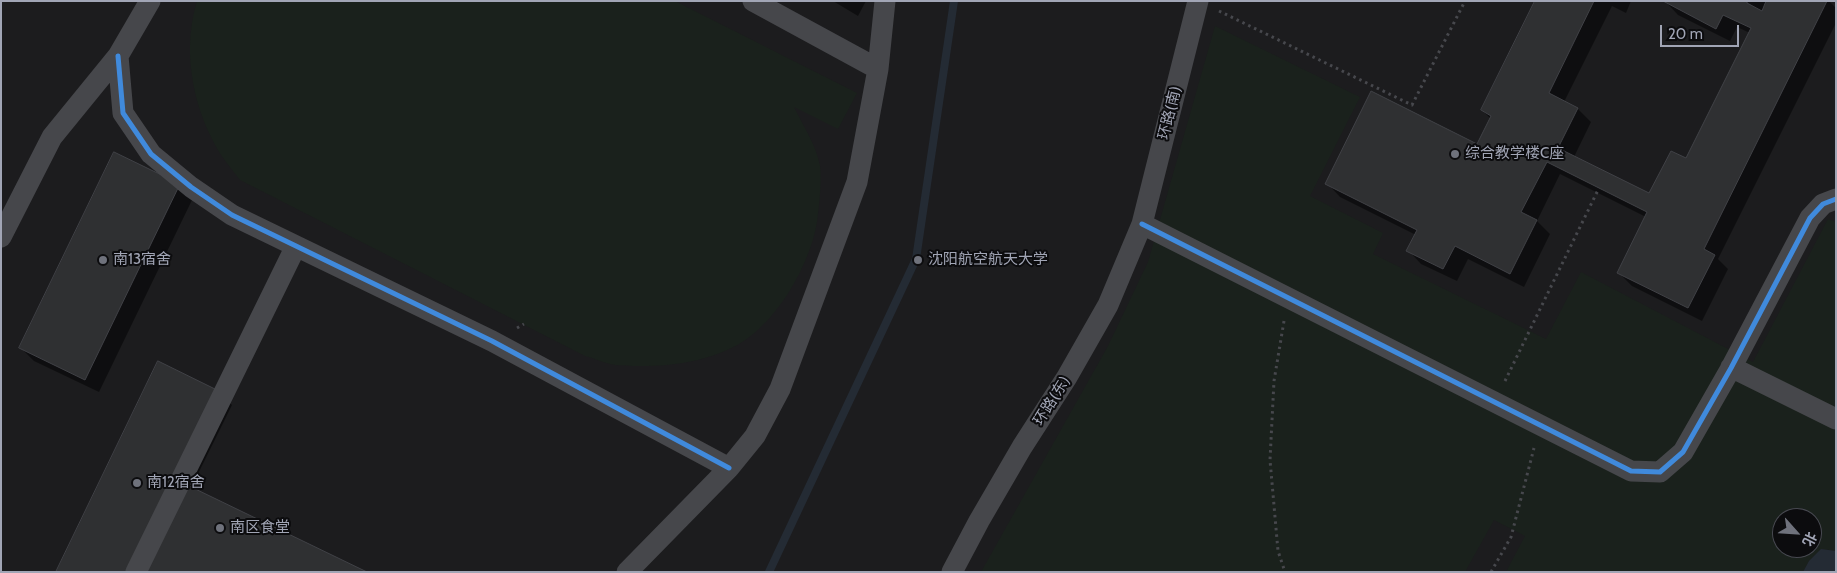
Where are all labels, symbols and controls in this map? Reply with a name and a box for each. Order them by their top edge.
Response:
scale bar [1662,15,1741,47]
text: 20 m [1668,25,1703,43]
street label: 环路(南) [1155,84,1185,142]
place label: 综合教学楼C座 [1465,145,1564,163]
marker: 综合教学楼C座 [1449,148,1461,160]
place label: 南13宿舍 [113,251,171,269]
place label: 沈阳航空航天大学 [928,251,1048,269]
marker: 南13宿舍 [97,254,109,266]
marker: 沈阳航空航天大学 [912,254,924,266]
street label: 环路(东) [1030,373,1074,429]
place label: 南12宿舍 [147,474,205,492]
marker: 南12宿舍 [131,477,143,489]
north arrow [1772,508,1822,558]
place label: 南区食堂 [230,519,290,537]
marker: 南区食堂 [214,522,226,534]
text: 北 [1798,529,1821,549]

